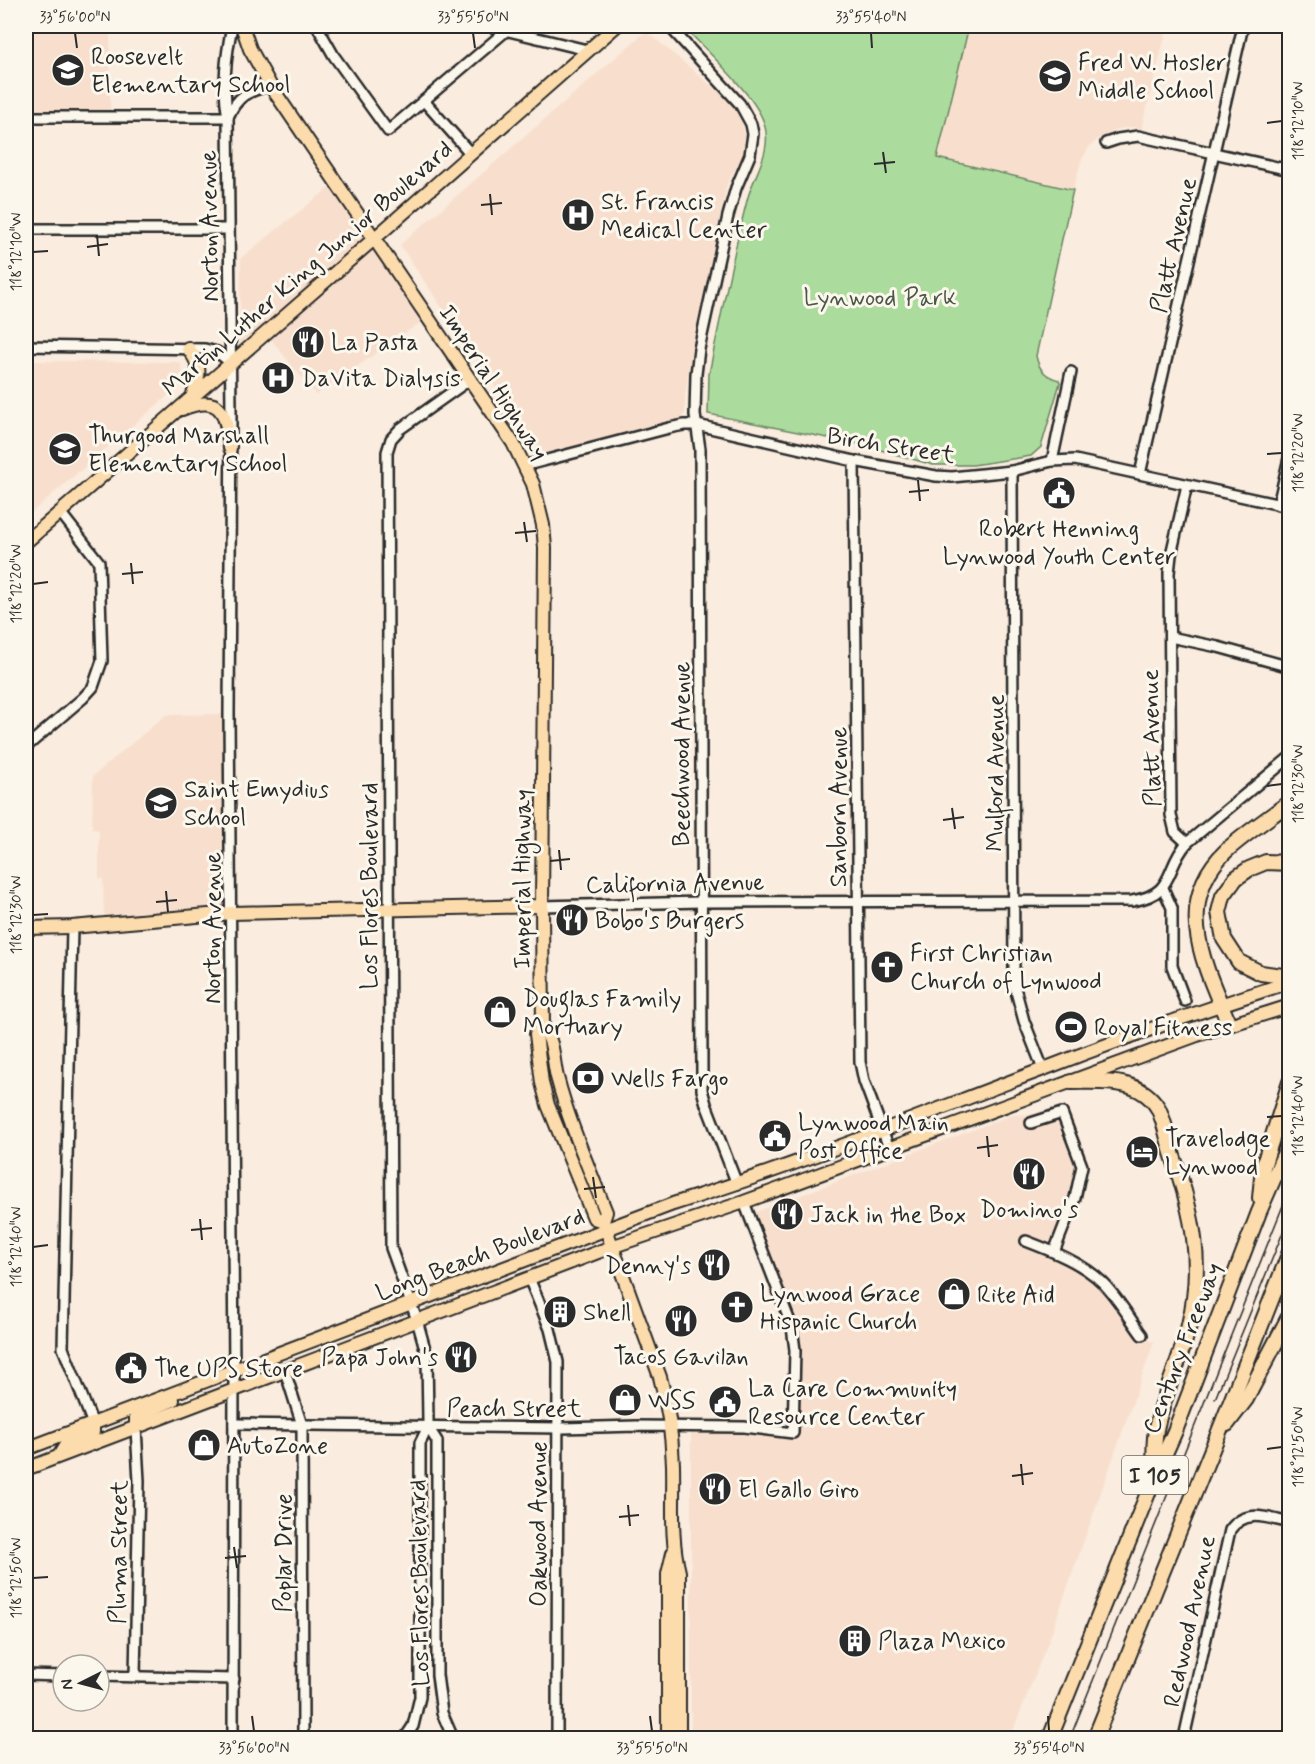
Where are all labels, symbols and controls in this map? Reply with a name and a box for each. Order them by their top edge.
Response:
text: 33°56'00"N [39,8,111,28]
text: 33°55'50"N [437,8,509,28]
text: 33°55'40"N [835,8,907,28]
place label: Roosevelt Elementary School [91,42,290,101]
place label: Fred W. Hosler Middle School [1078,48,1226,107]
school or university icon: Roosevelt Elementary School [50,52,86,88]
school or university icon: Fred W. Hosler Middle School [1037,58,1073,94]
text: 118°12'10"W [1289,82,1309,160]
street label: Martin Luther King Junior Boulevard [156,134,460,404]
street label: Norton Avenue [194,150,227,302]
street label: Platt Avenue [1144,174,1205,316]
place label: St. Francis Medical Center [601,187,767,246]
hospital icon: St. Francis Medical Center [560,197,596,233]
text: 118°12'10"W [7,213,27,291]
park label: Lynwood Park [803,283,957,314]
street label: Imperial Highway [429,299,555,468]
restaurant icon: La Pasta [290,324,326,360]
place label: La Pasta [331,328,419,359]
hospital icon: DaVita Dialysis [260,360,296,396]
place label: DaVita Dialysis [301,364,461,395]
text: 118°12'20"W [1289,413,1309,493]
place label: Thurgood Marshall Elementary School [88,421,287,480]
street label: Birch Street [824,421,957,472]
school or university icon: Thurgood Marshall Elementary School [47,431,83,467]
public building icon: Robert Henning Lynwood Youth Center [1041,475,1077,511]
place label: Robert Henning Lynwood Youth Center [943,514,1175,573]
text: 118°12'20"W [7,544,27,624]
street label: Beechwood Avenue [667,661,698,847]
street label: Platt Avenue [1136,669,1169,807]
street label: Mulford Avenue [981,694,1014,852]
street label: Sanborn Avenue [824,727,855,887]
text: 118°12'30"W [1289,745,1309,823]
place label: Saint Emydius School [184,775,329,834]
street label: Los Flores Boulevard [355,782,386,990]
school or university icon: Saint Emydius School [143,785,179,821]
street label: Imperial Highway [508,789,541,969]
street label: Norton Avenue [198,852,229,1004]
street label: California Avenue [585,867,765,904]
text: 118°12'30"W [7,876,27,954]
restaurant icon: Bobo's Burgers [554,902,590,938]
place label: Bobo's Burgers [595,906,744,937]
place label: First Christian Church of Lynwood [910,939,1102,998]
church icon: First Christian Church of Lynwood [869,949,905,985]
place label: Douglas Family Mortuary [523,984,681,1043]
shop icon: Douglas Family Mortuary [482,994,518,1030]
sports icon: Royal Fitness [1053,1009,1089,1045]
place label: Royal Fitness [1094,1013,1233,1044]
bank icon: Wells Fargo [570,1060,606,1096]
place label: Wells Fargo [611,1064,729,1095]
text: 118°12'40"W [1289,1076,1309,1156]
place label: Lynwood Main Post Office [798,1108,949,1167]
public building icon: Lynwood Main Post Office [757,1118,793,1154]
place label: Travelodge Lynwood [1165,1124,1271,1183]
hotel icon: Travelodge Lynwood [1124,1134,1160,1170]
restaurant icon: Domino's [1011,1156,1047,1192]
place label: Domino's [980,1195,1079,1226]
restaurant icon: Jack in the Box [769,1196,805,1232]
place label: Jack in the Box [810,1200,966,1231]
street label: Long Beach Boulevard [372,1201,590,1311]
text: 118°12'40"W [7,1207,27,1287]
restaurant icon: Denny's [696,1247,732,1283]
place label: Denny's [605,1251,691,1282]
street label: Century Freeway [1137,1259,1230,1439]
shop icon: Rite Aid [936,1276,972,1312]
place label: Lynwood Grace Hispanic Church [760,1279,920,1338]
place label: Rite Aid [977,1280,1055,1311]
church icon: Lynwood Grace Hispanic Church [719,1289,755,1325]
building icon: Shell [542,1294,578,1330]
place label: Shell [583,1298,631,1329]
restaurant icon: Tacos Gavilan [663,1303,699,1339]
restaurant icon: Papa John's [443,1339,479,1375]
place label: Tacos Gavilan [613,1342,749,1373]
place label: Papa John's [321,1343,438,1374]
public building icon: The UPS Store [113,1350,149,1386]
place label: The UPS Store [154,1354,303,1385]
place label: La Care Community Resource Center [748,1374,957,1433]
shop icon: WSS [607,1382,643,1418]
public building icon: La Care Community Resource Center [707,1384,743,1420]
place label: WSS [648,1386,695,1417]
street label: Peach Street [447,1394,581,1425]
text: 118°12'50"W [1289,1407,1309,1487]
shop icon: AutoZone [186,1427,222,1463]
place label: AutoZone [227,1431,328,1462]
street label: Oakwood Avenue [524,1441,555,1607]
road number: I 105 [1122,1456,1188,1494]
restaurant icon: El Gallo Giro [697,1471,733,1507]
place label: El Gallo Giro [738,1475,859,1506]
street label: Los Flores Boulevard [403,1479,438,1687]
street label: Pluma Street [103,1480,136,1624]
street label: Poplar Drive [269,1493,300,1613]
street label: Redwood Avenue [1157,1532,1224,1710]
text: 118°12'50"W [7,1538,27,1618]
building icon: Plaza Mexico [837,1623,873,1659]
place label: Plaza Mexico [878,1627,1006,1658]
north arrow [51,1653,111,1713]
text: N [57,1678,79,1691]
text: 33°56'00"N [218,1739,290,1759]
text: 33°55'50"N [616,1739,688,1759]
text: 33°55'40"N [1013,1739,1085,1759]

